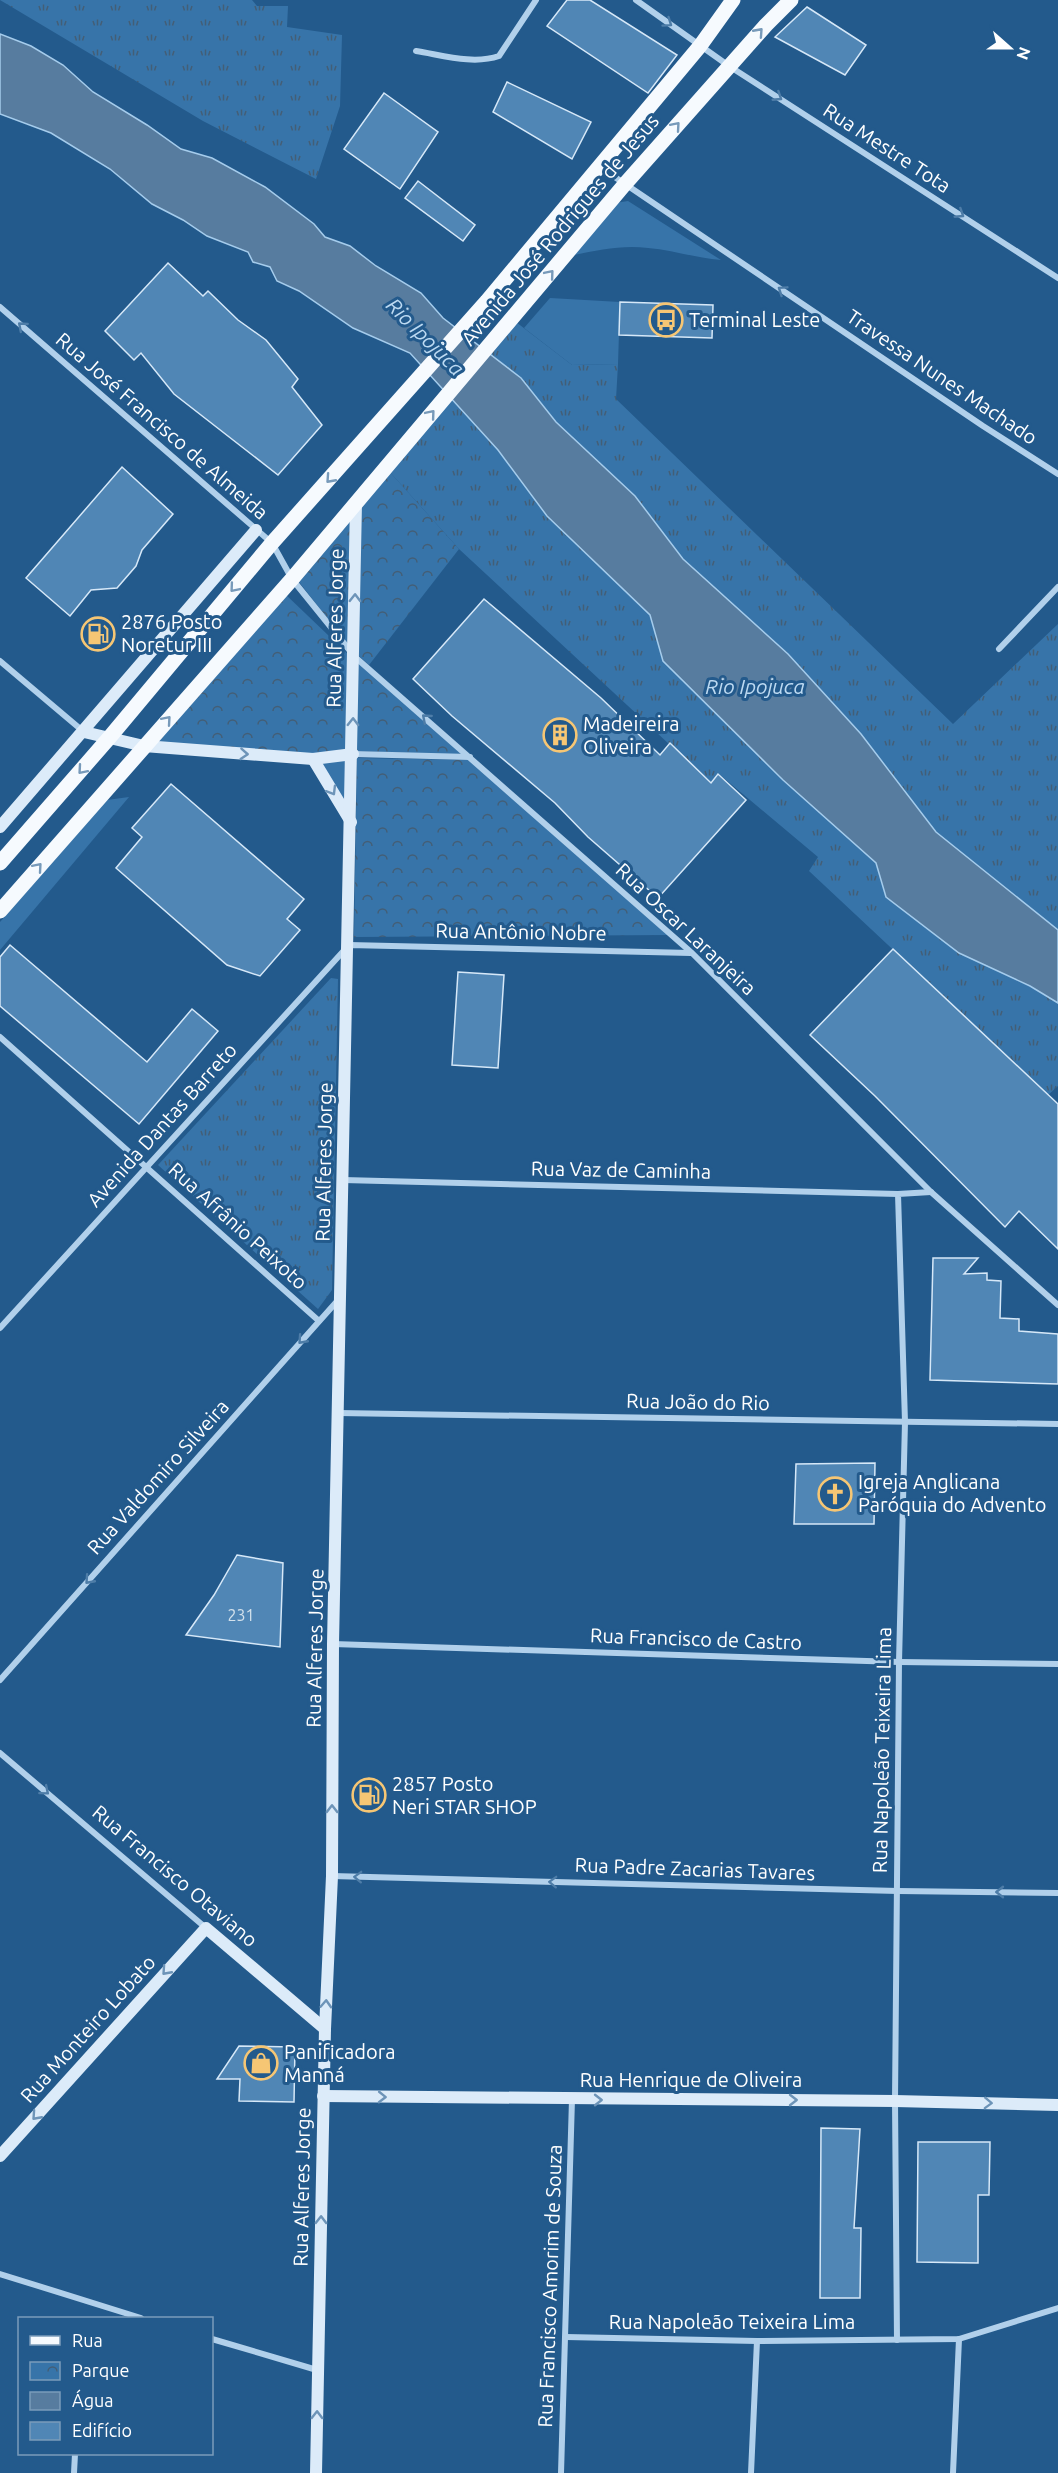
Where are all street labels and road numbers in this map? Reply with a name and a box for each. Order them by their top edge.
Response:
street label: Rua Mestre Tota [819,98,955,197]
street label: Avenida José Rodrigues de Jesus [456,109,663,350]
street label: Travessa Nunes Machado [843,304,1042,449]
street label: Rua José Francisco de Almeida [52,327,273,524]
street label: Rua Alferes Jorge [322,548,347,708]
street label: Rua Oscar Laranjeira [612,858,761,999]
street label: Rua Antônio Nobre [435,919,607,944]
street label: Avenida Dantas Barreto [82,1038,241,1211]
street label: Rua Alferes Jorge [311,1082,336,1242]
street label: Rua Vaz de Caminha [531,1156,711,1183]
street label: Rua Afrânio Peixoto [164,1157,312,1294]
street label: Rua João do Rio [626,1389,770,1414]
street label: Rua Valdomiro Silveira [82,1395,233,1559]
street label: Rua Alferes Jorge [302,1568,327,1728]
street label: Rua Francisco de Castro [590,1623,802,1654]
street label: Rua Napoleão Teixeira Lima [868,1627,895,1873]
street label: Rua Francisco Otaviano [88,1800,262,1951]
street label: Rua Padre Zacarias Tavares [574,1853,816,1884]
street label: Rua Monteiro Lobato [15,1950,160,2107]
street label: Rua Henrique de Oliveira [580,2068,802,2091]
street label: Rua Alferes Jorge [289,2107,314,2267]
street label: Rua Francisco Amorim de Souza [533,2144,566,2428]
street label: Rua Napoleão Teixeira Lima [609,2310,855,2333]

